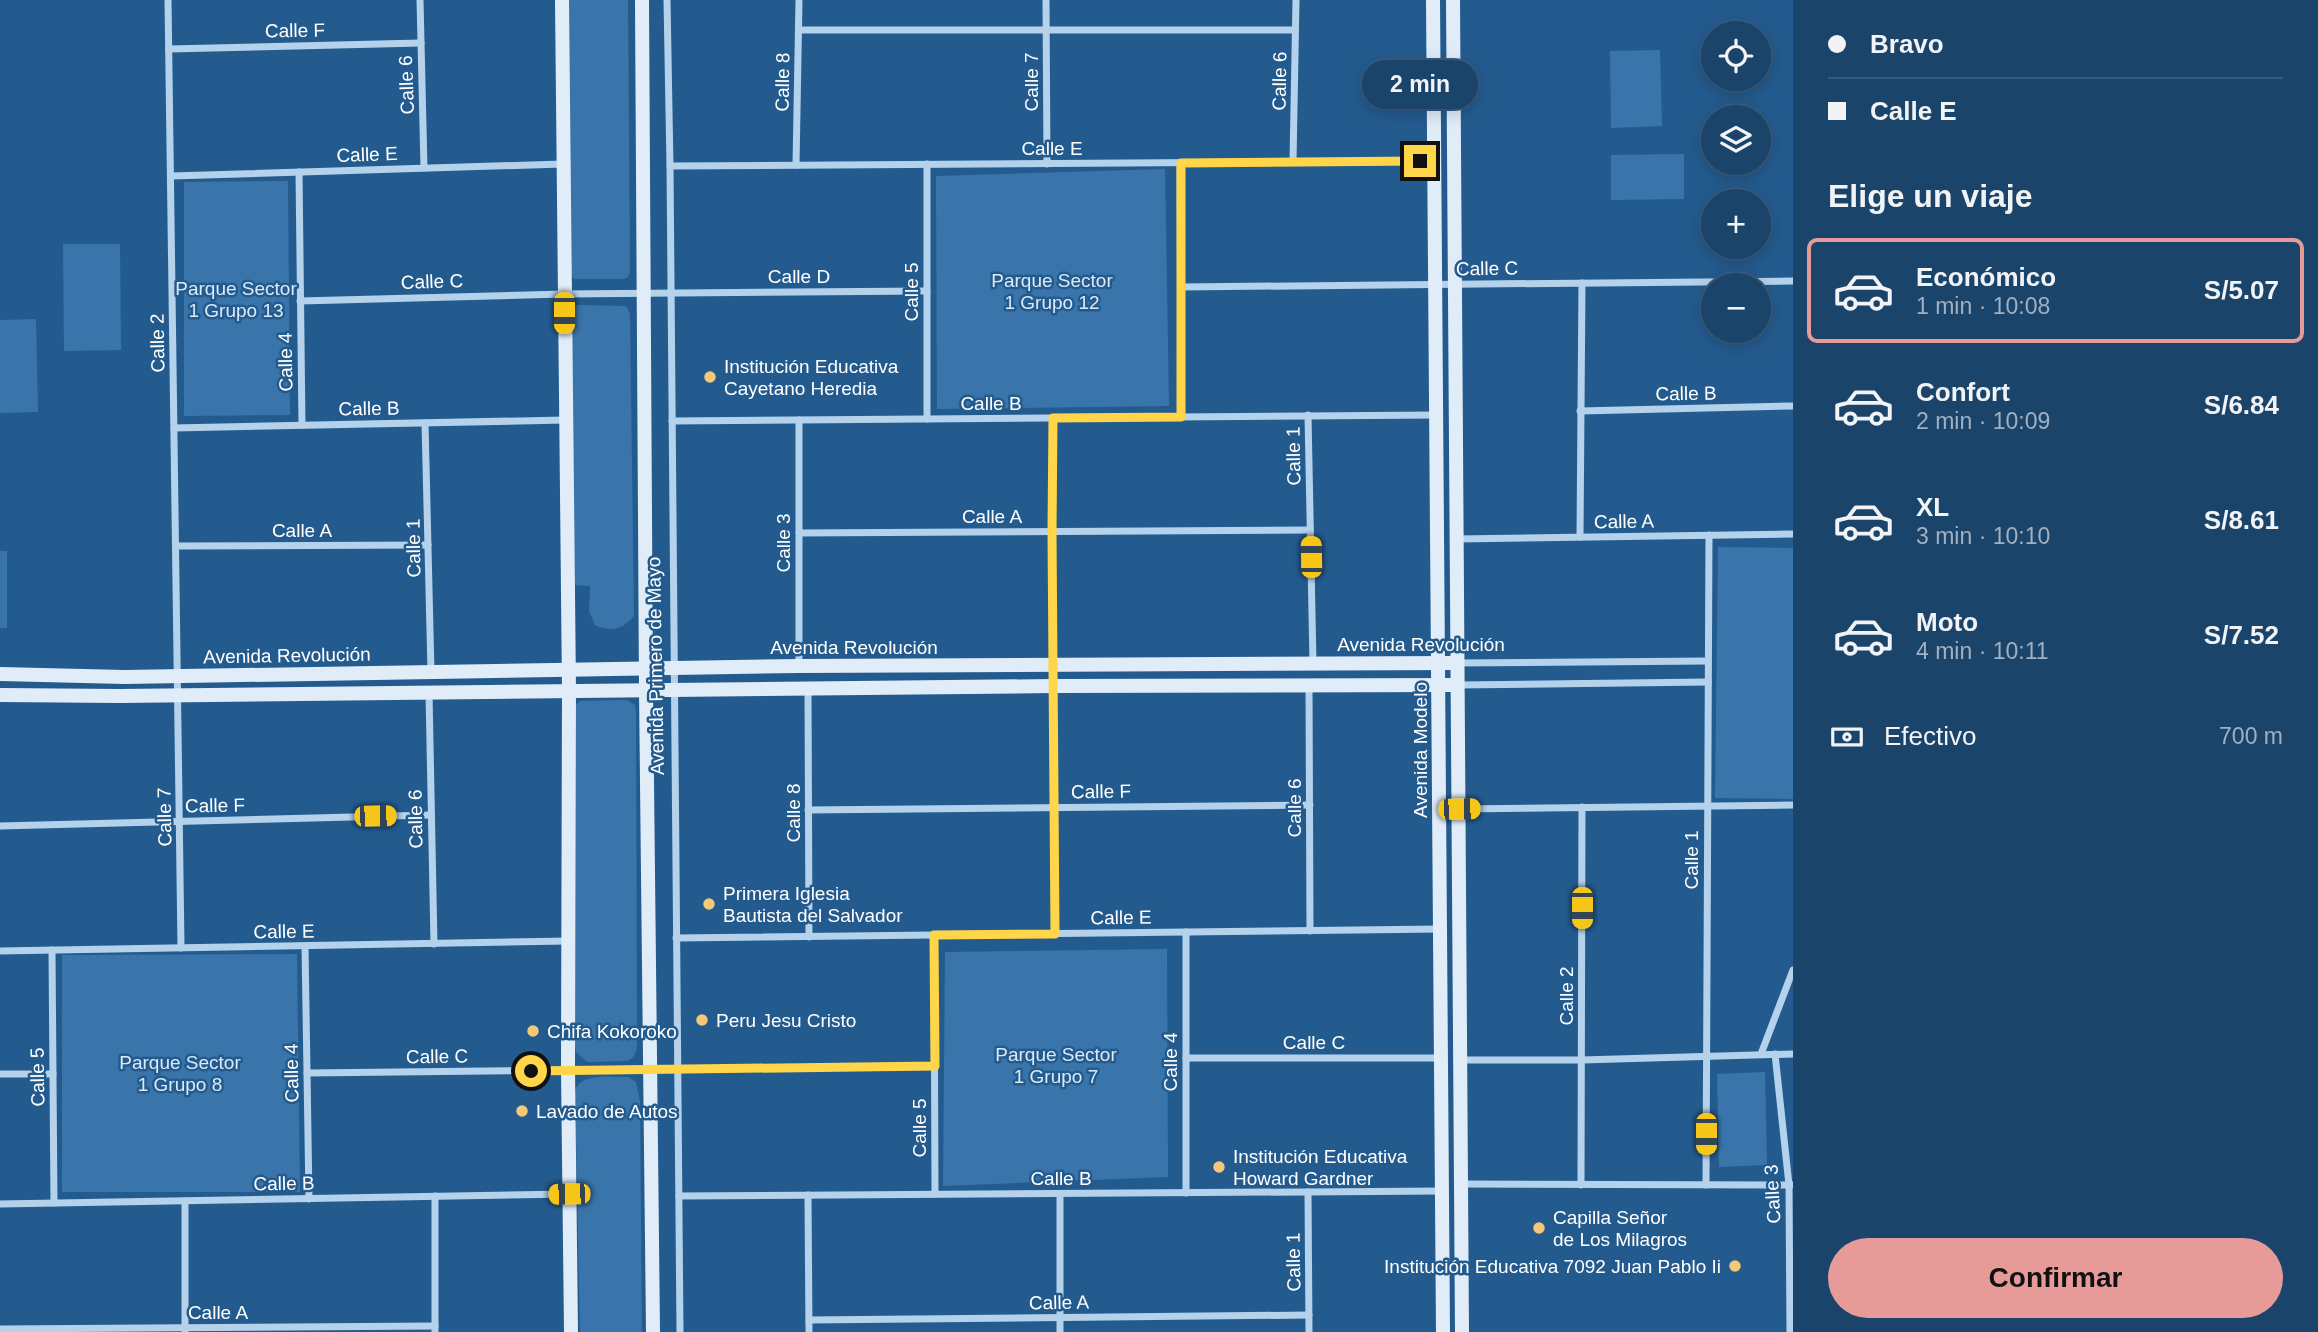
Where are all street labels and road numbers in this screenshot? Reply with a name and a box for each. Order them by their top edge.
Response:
street label: Calle F [265,19,325,42]
street label: Calle 6 [1268,51,1291,111]
street label: Calle 8 [771,52,794,112]
street label: Calle 7 [1021,52,1042,112]
street label: Calle 6 [395,55,418,115]
street label: Calle E [1021,138,1083,159]
street label: Calle E [336,143,398,166]
street label: Calle C [1456,257,1518,280]
street label: Calle 5 [901,262,922,322]
street label: Calle D [768,266,830,287]
street label: Calle C [401,270,464,293]
street label: Calle 2 [146,313,169,373]
street label: Calle 4 [274,332,297,392]
street label: Calle B [1655,382,1717,405]
street label: Calle B [960,393,1022,414]
street label: Calle B [338,397,400,420]
street label: Calle 1 [1282,426,1305,486]
street label: Calle A [962,506,1022,527]
street label: Calle A [1594,510,1655,533]
street label: Calle 3 [773,513,794,573]
street label: Calle 1 [402,518,425,578]
street label: Calle A [272,520,332,541]
street label: Avenida Primero de Mayo [643,557,668,775]
street label: Avenida Revolución [1337,634,1505,655]
street label: Avenida Revolución [770,637,938,658]
street label: Avenida Revolución [203,644,371,667]
street label: Avenida Modelo [1410,682,1431,818]
street label: Calle 6 [1284,778,1305,838]
street label: Calle F [1071,780,1131,803]
street label: Calle 8 [783,783,804,843]
street label: Calle 7 [153,787,176,847]
street label: Calle 6 [404,789,427,849]
street label: Calle F [185,794,245,817]
street label: Calle 1 [1681,830,1702,890]
street label: Calle E [1090,906,1152,929]
street label: Calle E [253,920,315,943]
street label: Calle 2 [1556,966,1577,1026]
street label: Calle 4 [1160,1032,1181,1092]
street label: Calle C [1283,1032,1345,1053]
street label: Calle 4 [280,1043,303,1103]
street label: Calle C [406,1045,468,1068]
street label: Calle 5 [26,1047,49,1107]
street label: Calle 5 [909,1098,930,1158]
street label: Calle 3 [1760,1164,1785,1224]
street label: Calle B [1030,1168,1092,1189]
street label: Calle B [253,1172,315,1195]
street label: Calle 1 [1282,1232,1305,1292]
street label: Calle A [1029,1291,1090,1314]
street label: Calle A [188,1302,248,1323]

